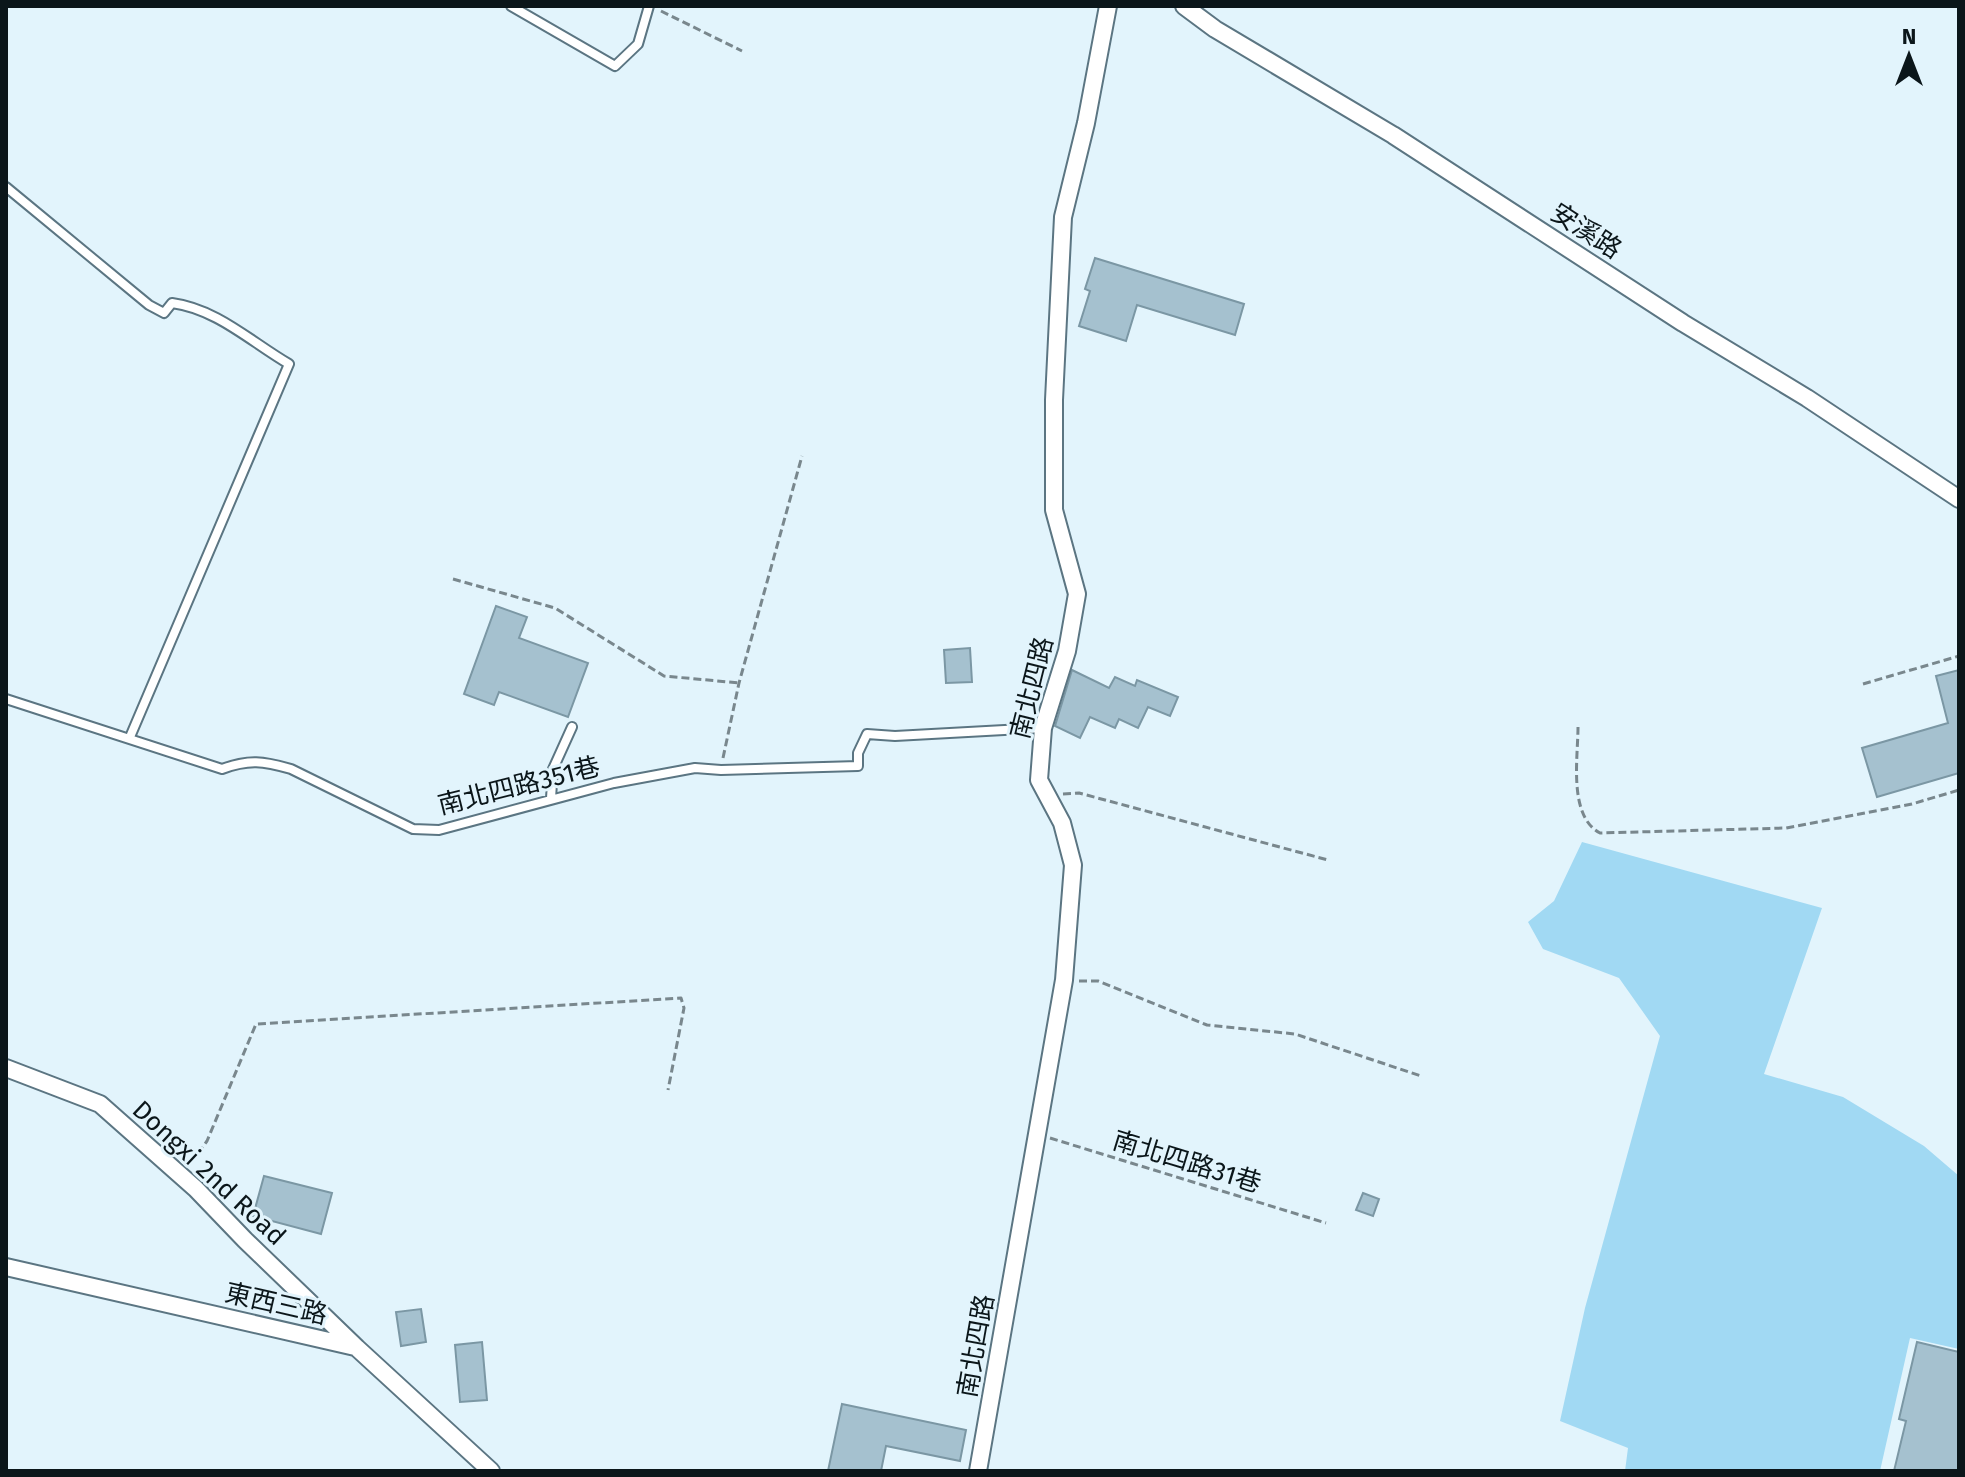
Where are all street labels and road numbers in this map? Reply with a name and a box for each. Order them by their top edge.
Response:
street label: 安溪路 [1545,197,1627,265]
street label: 南北四路 [1004,634,1060,742]
street label: 南北四路351巷 [435,751,603,821]
street label: Dongxi 2nd Road [126,1094,292,1252]
street label: 南北四路31巷 [1109,1125,1265,1199]
street label: 東西三路 [222,1277,330,1331]
street label: 南北四路 [952,1292,1000,1400]

